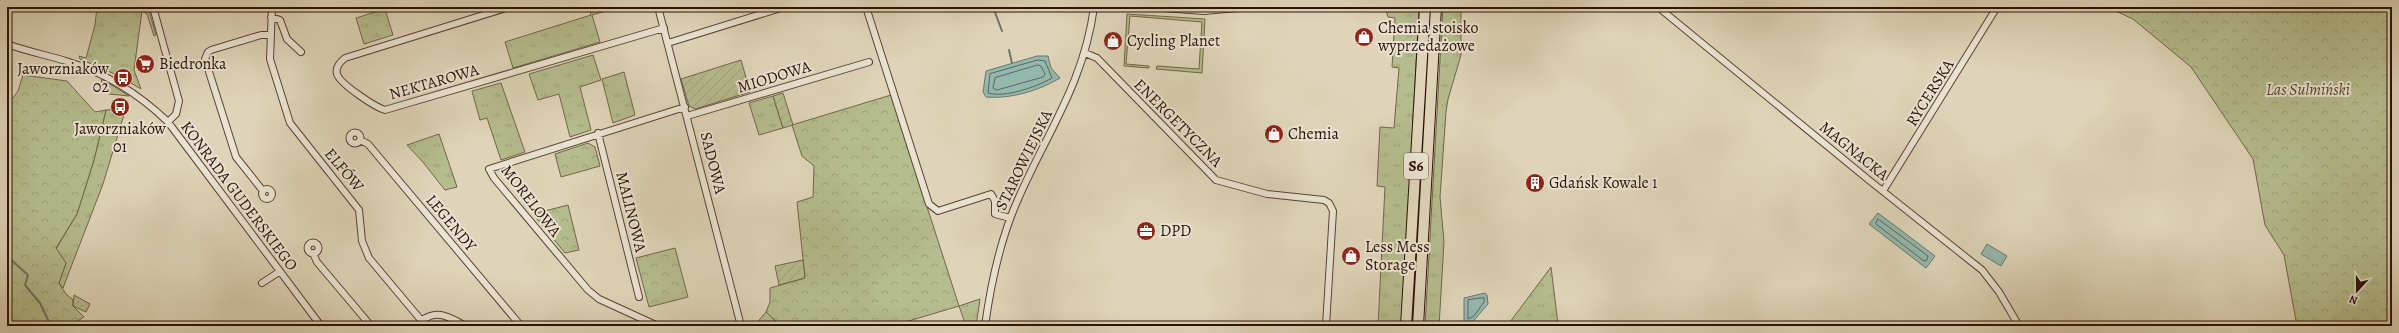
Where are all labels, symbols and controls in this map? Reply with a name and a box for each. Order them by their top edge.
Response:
place label: Chemia stoisko wyprzedażowe [1377,17,1478,57]
shop icon: Chemia stoisko wyprzedażowe [1353,26,1375,48]
shop icon: Cycling Planet [1102,30,1124,52]
place label: Cycling Planet [1127,30,1220,52]
supermarket icon: Biedronka [134,53,156,75]
place label: Biedronka [159,53,227,75]
street label: MIODOWA [735,55,814,99]
street label: RYCERSKA [1901,55,1960,131]
place label: Jaworzniaków 02 [17,58,110,98]
street label: NEKTAROWA [387,59,482,105]
bus stop icon: Jaworzniaków 02 [112,67,134,89]
street label: ENERGETYCZNA [1129,74,1228,173]
park label: Las Sulmiński [2266,79,2350,101]
bus stop icon: Jaworzniaków 01 [109,96,131,118]
street label: STAROWIEJSKA [990,105,1058,214]
street label: MAGNACKA [1815,116,1894,186]
street label: KONRADA GUDERSKIEGO [175,117,303,275]
place label: Jaworzniaków 01 [74,118,167,158]
shop icon: Chemia [1263,123,1285,145]
place label: Chemia [1288,123,1340,145]
street label: SADOWA [695,130,731,197]
street label: ELFÓW [319,143,369,197]
road number: S6 [1404,153,1428,179]
street label: MORELOWA [496,160,567,242]
street label: MALINOWA [610,169,652,255]
building icon: Gdańsk Kowale 1 [1524,172,1546,194]
place label: Gdańsk Kowale 1 [1549,172,1658,194]
street label: LEGENDY [421,190,482,256]
office icon: DPD [1135,220,1157,242]
place label: DPD [1160,220,1191,242]
place label: Less Mess Storage [1365,236,1430,276]
shop icon: Less Mess Storage [1340,245,1362,267]
north arrow [2337,271,2377,311]
text: N [2347,291,2360,308]

